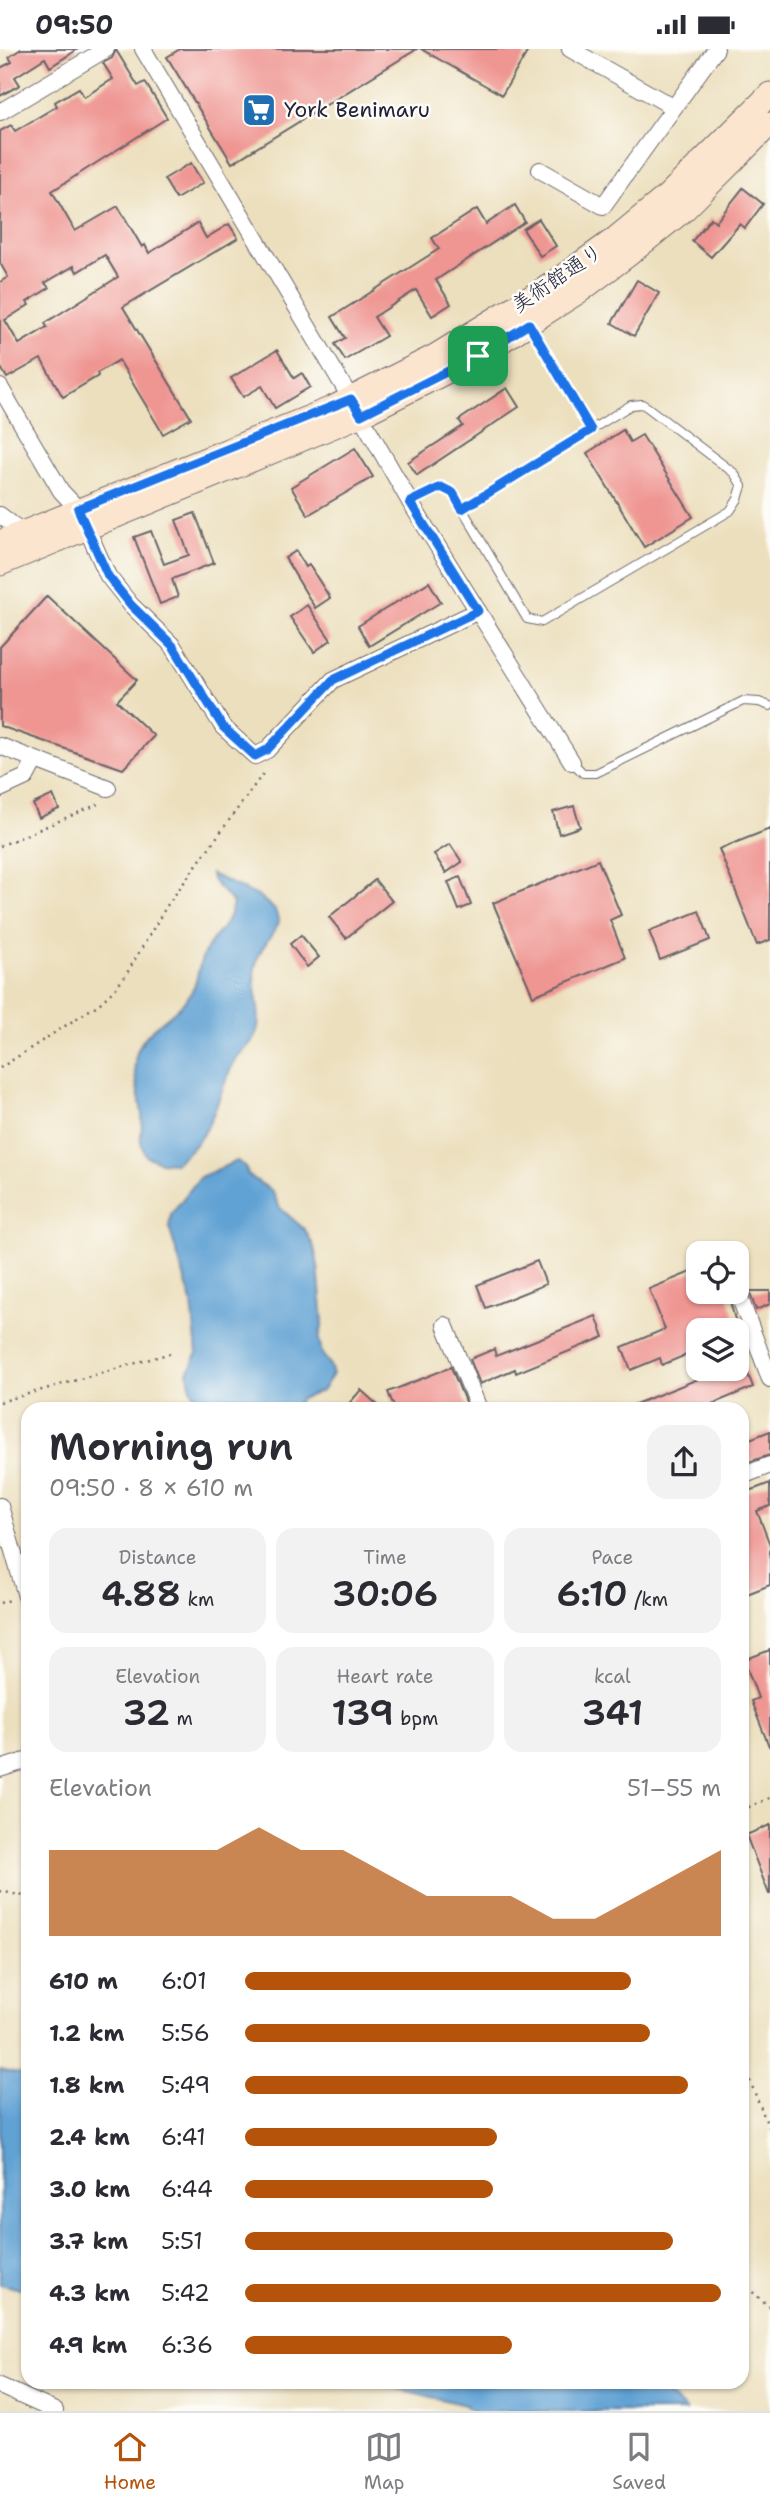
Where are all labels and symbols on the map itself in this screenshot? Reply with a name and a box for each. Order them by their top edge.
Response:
supermarket icon: York Benimaru [240,91,278,129]
place label: York Benimaru [284,96,430,124]
street label: 美術館通り [506,237,608,319]
pin [448,326,508,386]

